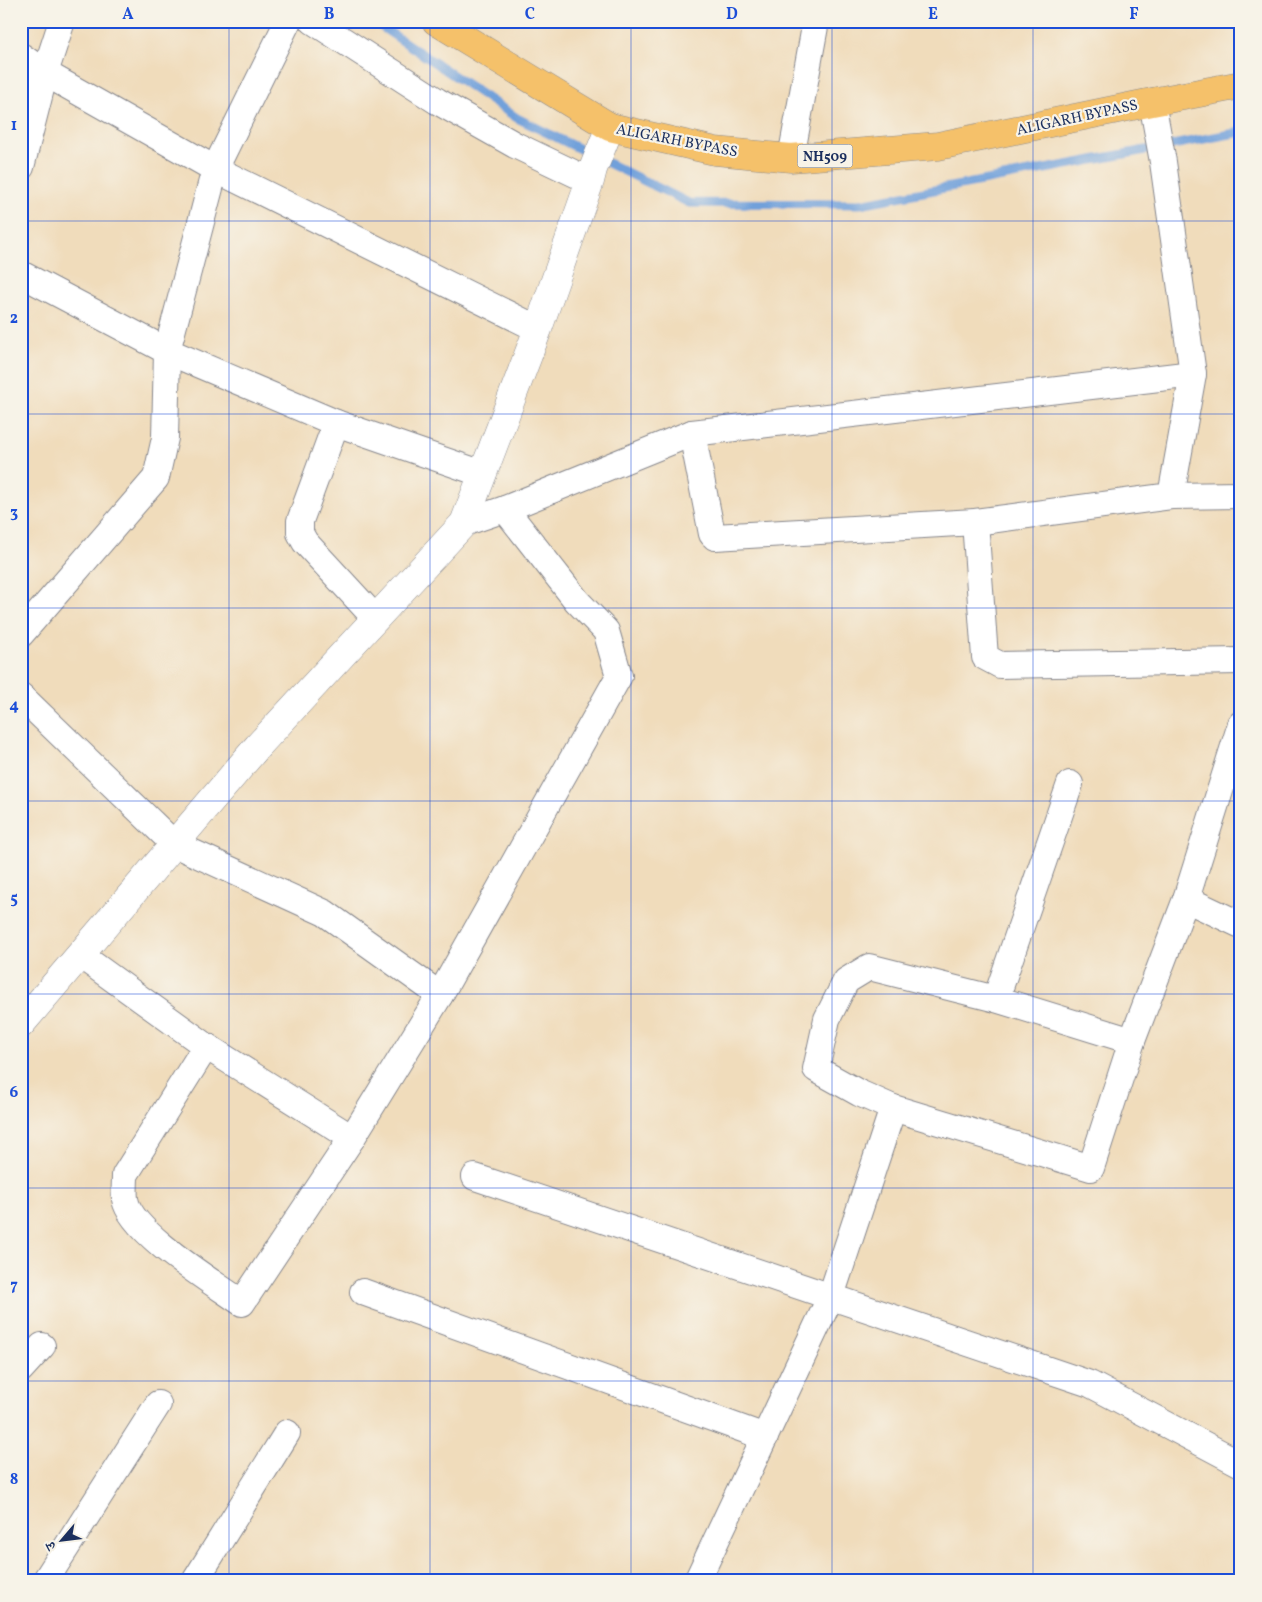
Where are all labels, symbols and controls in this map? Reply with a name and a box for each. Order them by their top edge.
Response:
text: A [122,4,134,26]
text: B [324,4,335,26]
text: C [525,4,535,26]
text: D [726,4,738,26]
text: E [928,4,938,26]
text: F [1129,4,1139,26]
street label: ALIGARH BYPASS [1015,95,1140,142]
text: 1 [11,115,17,137]
street label: ALIGARH BYPASS [614,119,739,164]
road number: NH509 [798,144,852,168]
text: 2 [10,308,18,330]
text: 3 [10,502,18,524]
text: 4 [9,695,19,717]
text: 5 [10,888,18,910]
text: 6 [10,1082,19,1104]
text: 7 [10,1275,18,1297]
text: 8 [10,1469,18,1491]
north arrow [38,1514,88,1564]
text: उ [41,1537,62,1554]

